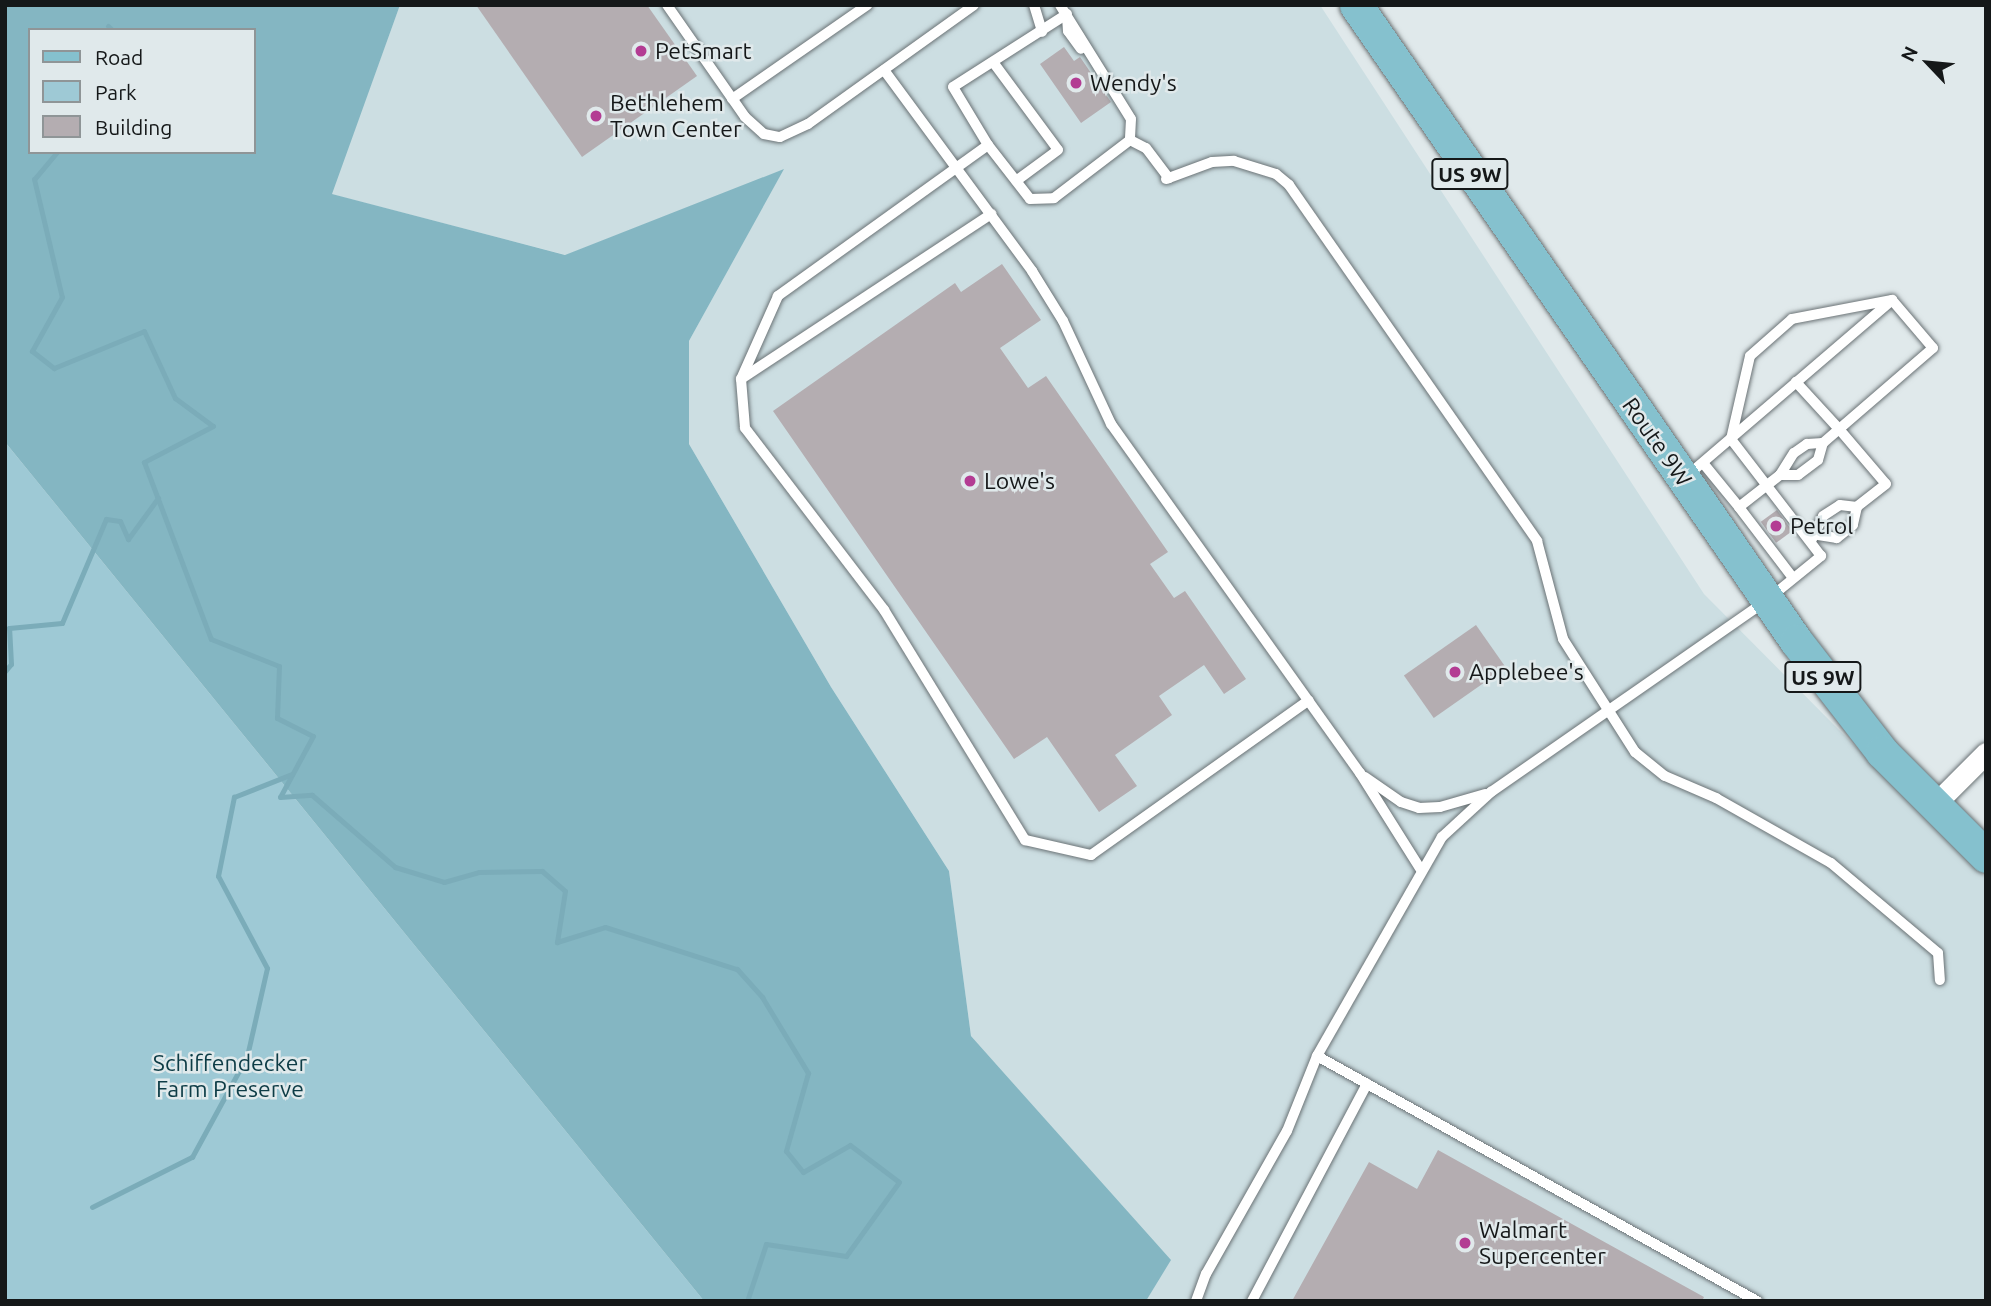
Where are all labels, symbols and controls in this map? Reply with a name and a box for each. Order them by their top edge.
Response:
legend [28,28,256,154]
north arrow [1893,28,1963,98]
place label: PetSmart [655,37,752,65]
marker: PetSmart [633,43,649,59]
text: N [1896,43,1922,65]
text: Road [95,45,143,69]
place label: Wendy's [1090,69,1177,97]
marker: Wendy's [1068,75,1084,91]
text: Park [95,80,137,104]
place label: Bethlehem Town Center [610,89,742,143]
marker: Bethlehem Town Center [588,108,604,124]
text: Building [95,115,172,139]
road number: US 9W [1430,156,1510,192]
street label: Route 9W [1616,392,1698,492]
place label: Lowe's [984,467,1055,495]
marker: Lowe's [962,473,978,489]
place label: Petrol [1790,512,1853,540]
marker: Petrol [1768,518,1784,534]
place label: Applebee's [1469,658,1584,686]
road number: US 9W [1783,660,1863,694]
marker: Applebee's [1447,664,1463,680]
park label: Schiffendecker Farm Preserve [153,1049,307,1103]
place label: Walmart Supercenter [1479,1216,1606,1270]
marker: Walmart Supercenter [1457,1235,1473,1251]

